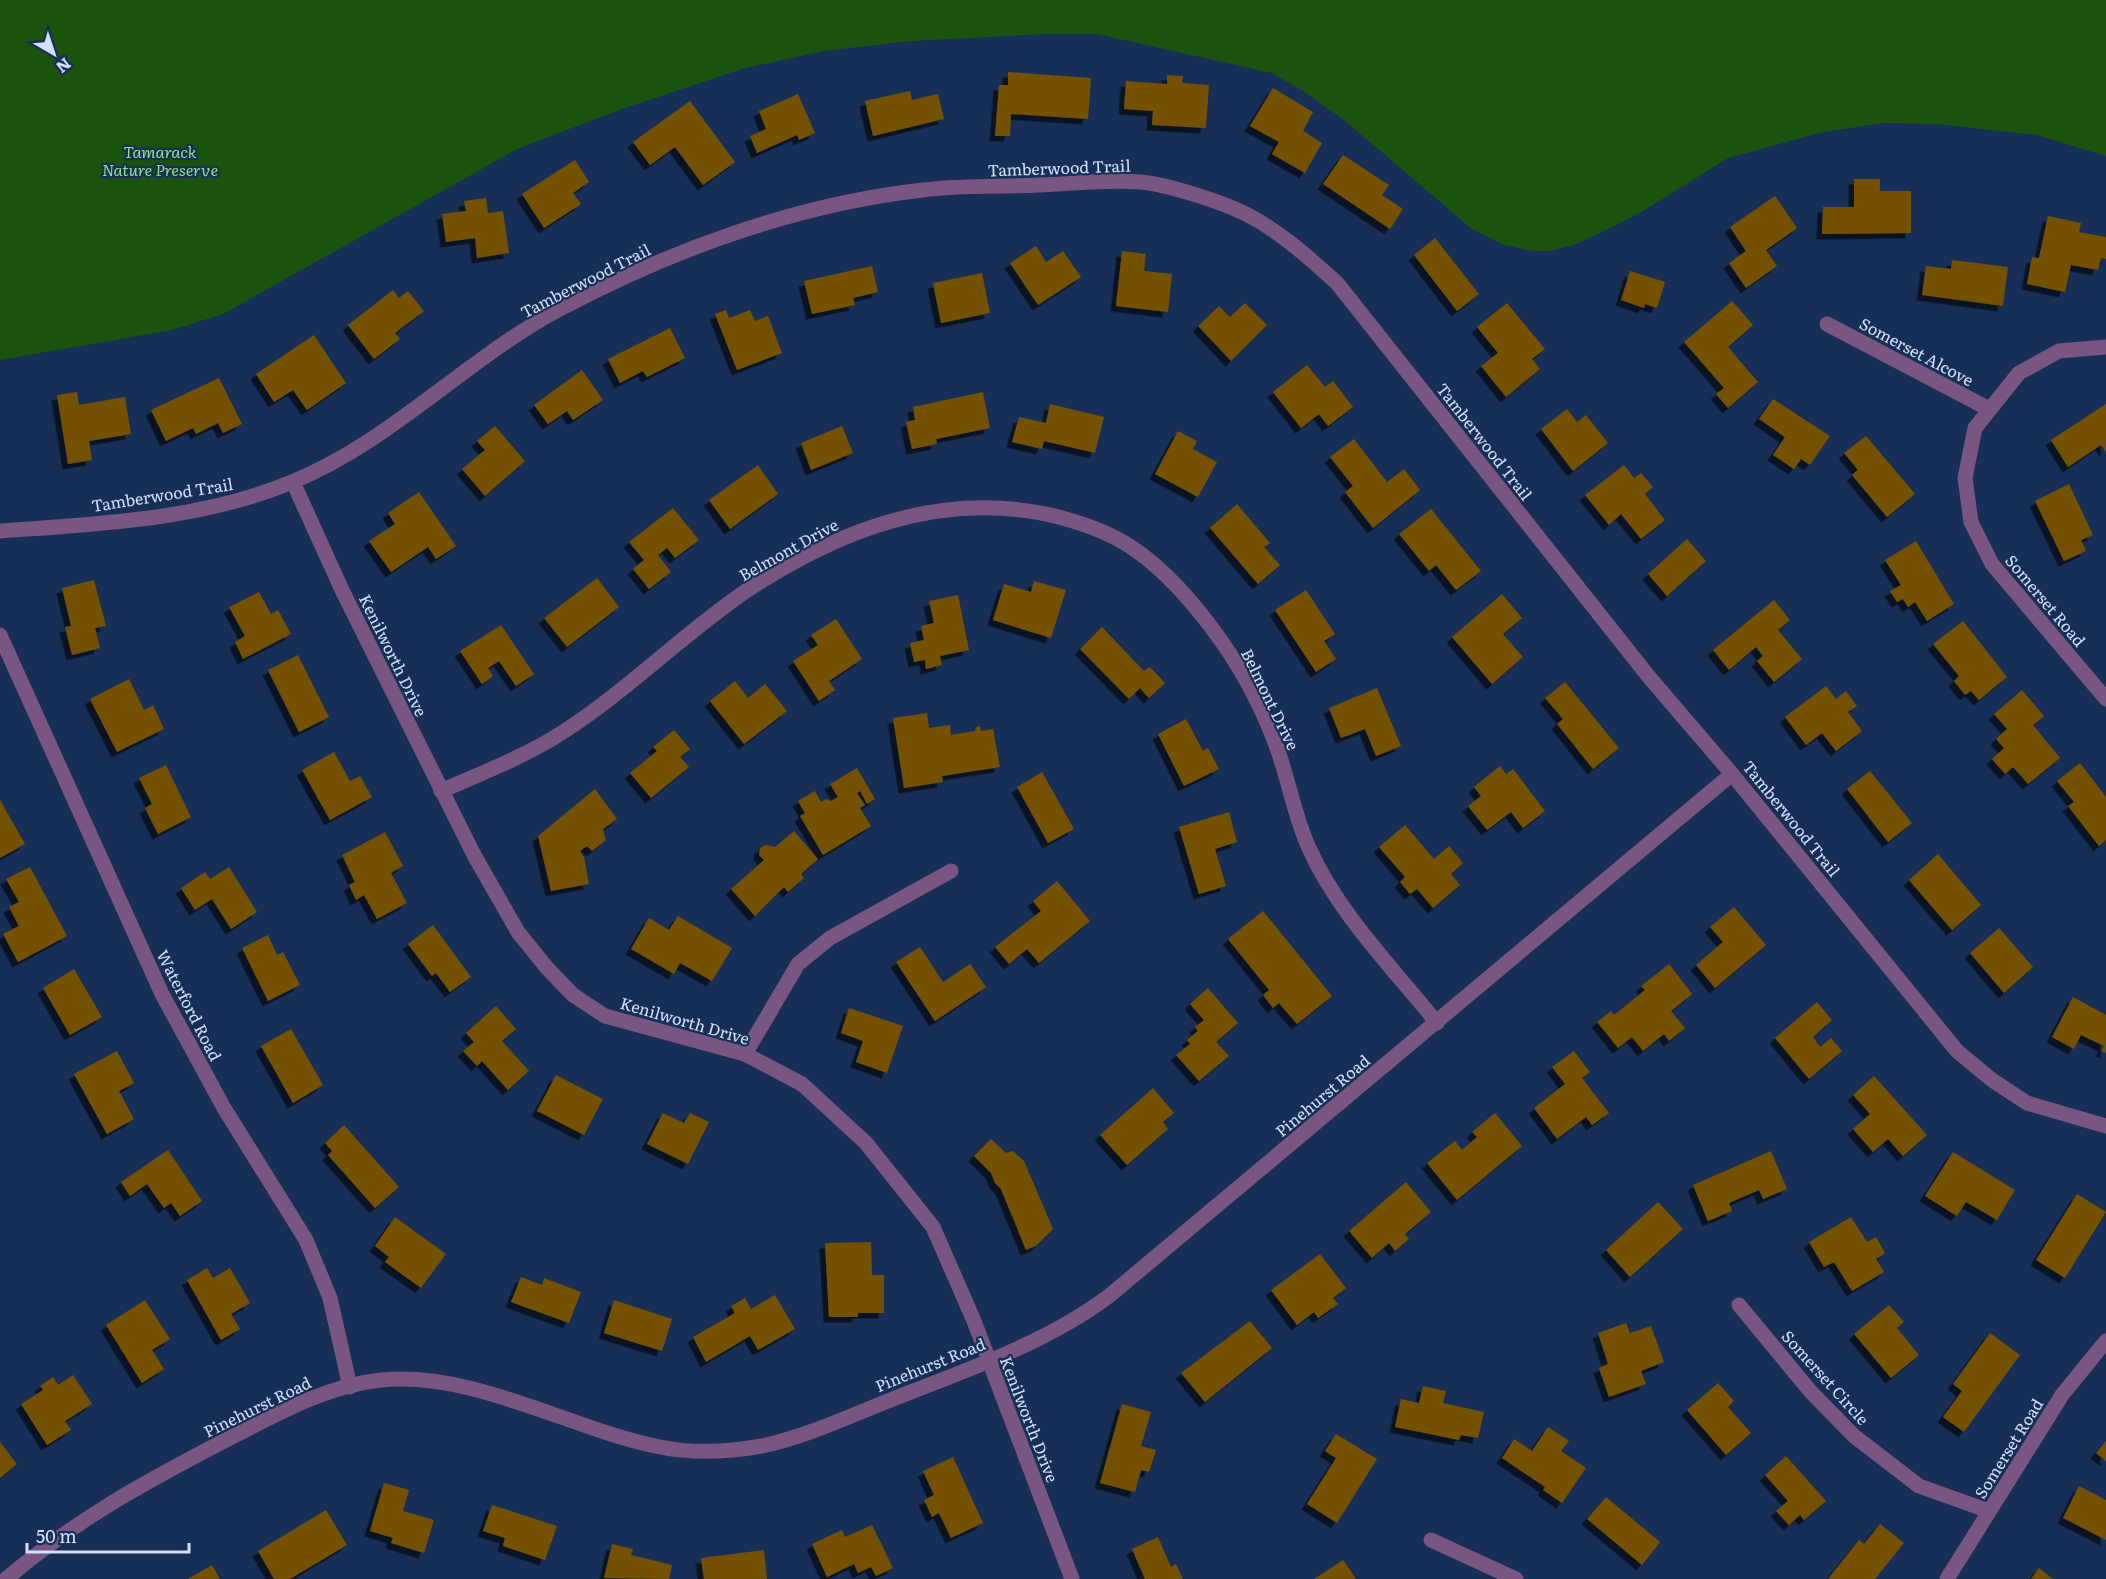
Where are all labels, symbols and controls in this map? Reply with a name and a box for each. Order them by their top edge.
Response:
north arrow [24,24,84,84]
text: N [51,53,77,80]
park label: Tamarack Nature Preserve [102,139,218,181]
street label: Tamberwood Trail [987,153,1131,181]
street label: Tamberwood Trail [516,237,654,323]
street label: Somerset Alcove [1856,311,1978,391]
street label: Tamberwood Trail [1431,377,1539,505]
street label: Tamberwood Trail [89,471,235,517]
street label: Belmont Drive [734,512,842,586]
street label: Somerset Road [2000,549,2092,651]
street label: Kenilworth Drive [354,590,434,720]
street label: Belmont Drive [1236,644,1306,754]
street label: Tamberwood Trail [1738,755,1846,881]
street label: Waterford Road [152,945,228,1065]
street label: Kenilworth Drive [618,990,752,1050]
street label: Pinehurst Road [1269,1048,1375,1142]
street label: Somerset Circle [1777,1324,1875,1430]
street label: Pinehurst Road [871,1331,989,1397]
street label: Kenilworth Drive [995,1352,1065,1486]
street label: Pinehurst Road [199,1369,315,1442]
street label: Somerset Road [1968,1393,2048,1503]
scale bar [27,1516,189,1554]
text: 50 m [36,1522,77,1549]

